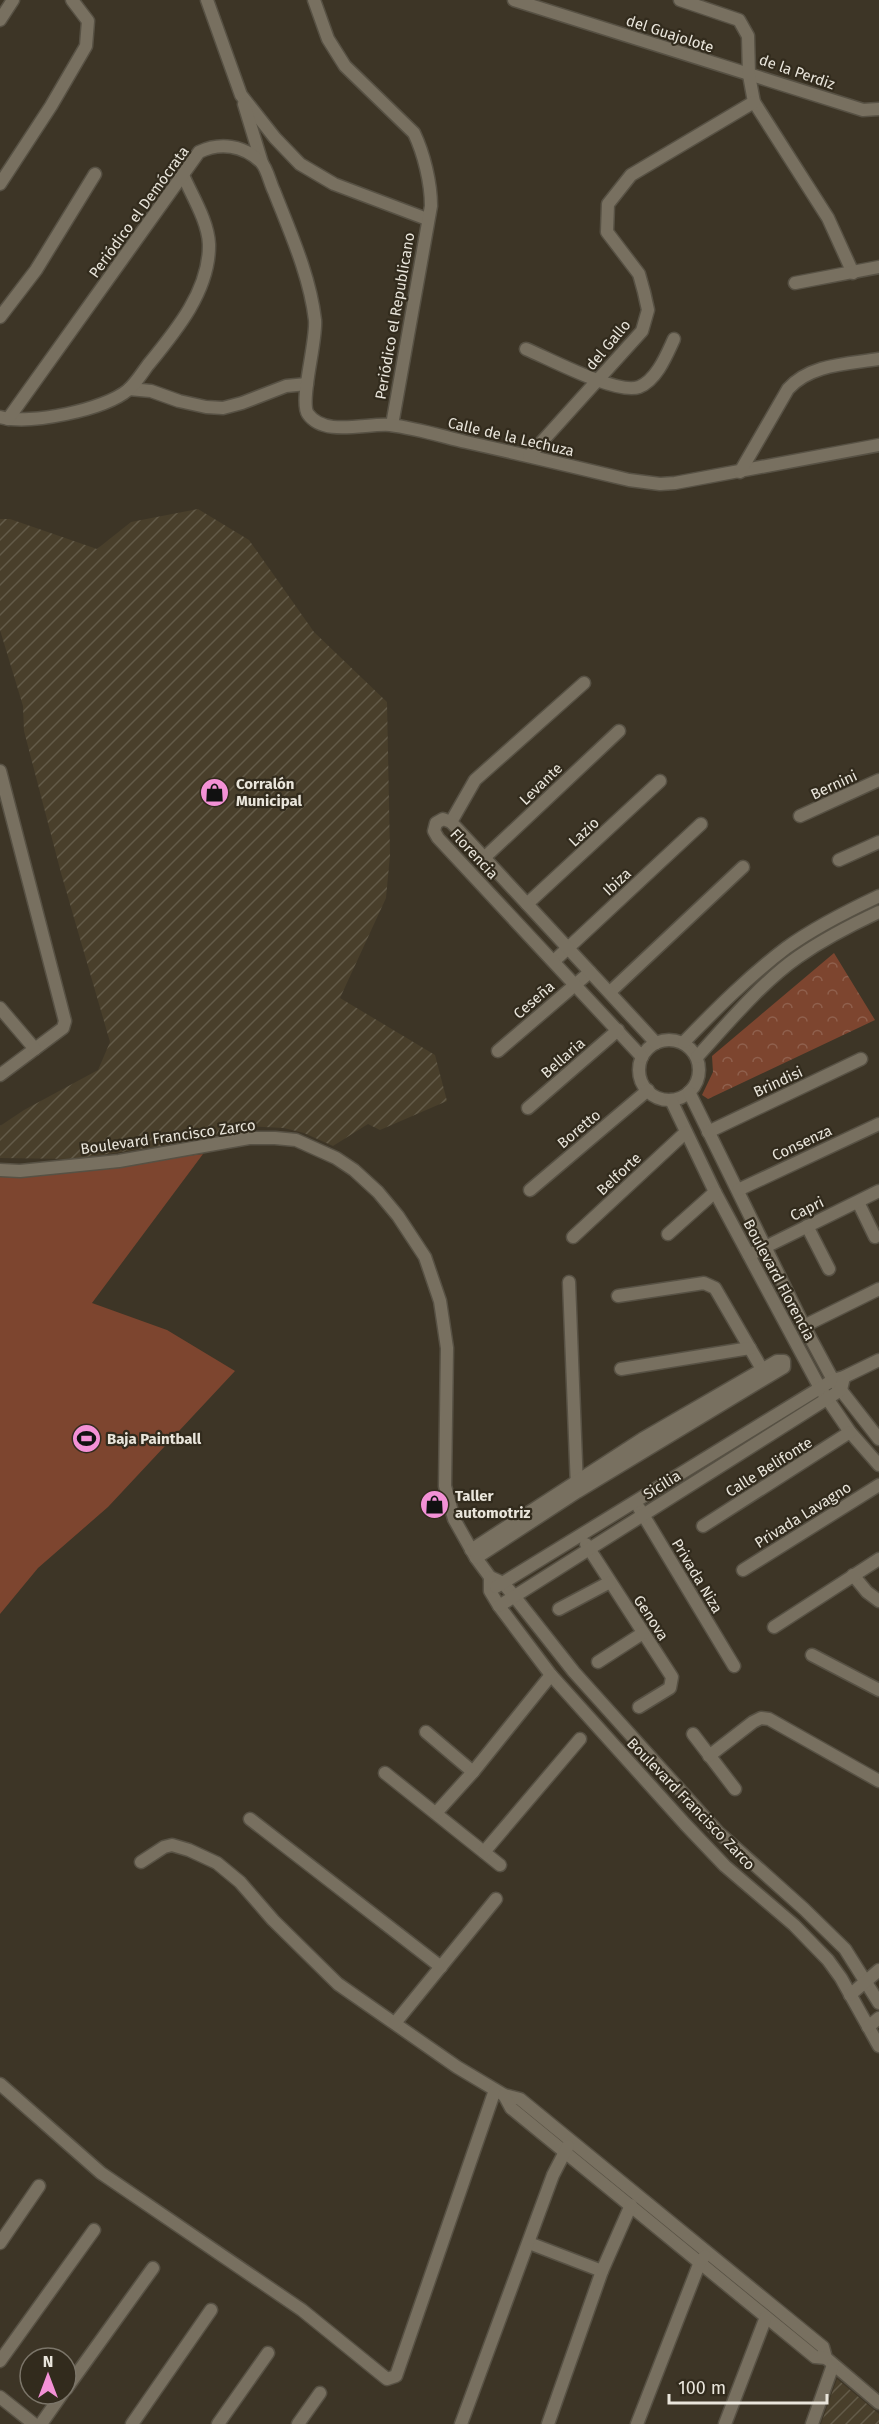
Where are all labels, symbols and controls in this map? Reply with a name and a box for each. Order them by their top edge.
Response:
street label: del Guajolote [624,11,716,57]
street label: de la Perdiz [757,51,838,94]
street label: Periódico el Demócrata [85,143,193,281]
street label: Periódico el Republicano [371,231,419,401]
street label: del Gallo [582,316,634,374]
street label: Calle de la Lechuza [446,414,576,460]
street label: Levante [516,759,566,809]
street label: Bernini [808,766,860,804]
place label: Corralón Municipal [236,775,303,810]
shop icon: Corralón Municipal [199,777,231,809]
street label: Lazio [565,813,603,851]
street label: Florencia [446,825,502,883]
street label: Ibiza [599,864,635,900]
street label: Ceseña [510,977,558,1023]
street label: Bellaria [537,1034,589,1082]
street label: Brindisi [750,1063,806,1101]
street label: Boretto [554,1106,604,1152]
street label: Boulevard Francisco Zarco [79,1116,257,1158]
street label: Consenza [769,1121,835,1165]
street label: Belforte [593,1149,645,1199]
street label: Capri [787,1193,827,1225]
street label: Boulevard Florencia [739,1216,819,1344]
sports icon: Baja Paintball [70,1423,102,1455]
place label: Baja Paintball [107,1430,202,1448]
street label: Calle Belifonte [722,1433,816,1501]
street label: Sicilia [640,1467,684,1503]
street label: Privada Lavagno [751,1478,855,1552]
place label: Taller automotriz [455,1487,531,1522]
shop icon: Taller automotriz [418,1489,450,1521]
street label: Privada Niza [668,1535,726,1617]
street label: Genova [630,1592,672,1644]
street label: Boulevard Francisco Zarco [623,1734,759,1874]
north arrow [18,2346,78,2406]
text: N [43,2352,53,2371]
scale bar [669,2367,826,2405]
text: 100 m [678,2377,726,2399]

